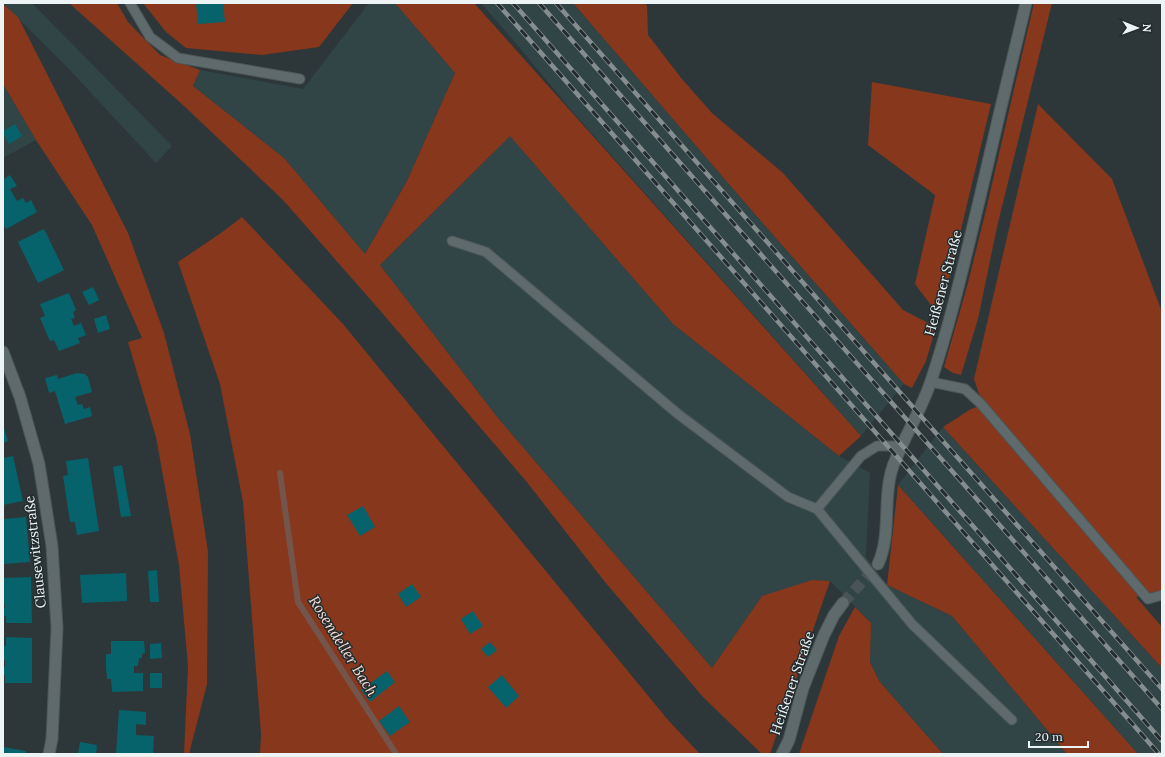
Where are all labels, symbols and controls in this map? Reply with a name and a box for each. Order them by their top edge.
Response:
north arrow [1117,8,1157,48]
text: N [1140,24,1154,33]
street label: Heißener Straße [920,228,966,338]
street label: Clausewitzstraße [20,494,50,609]
water label: Rosendeller Bach [305,592,382,700]
street label: Heißener Straße [766,628,818,737]
scale bar [1029,723,1088,749]
text: 20 m [1035,729,1063,744]

